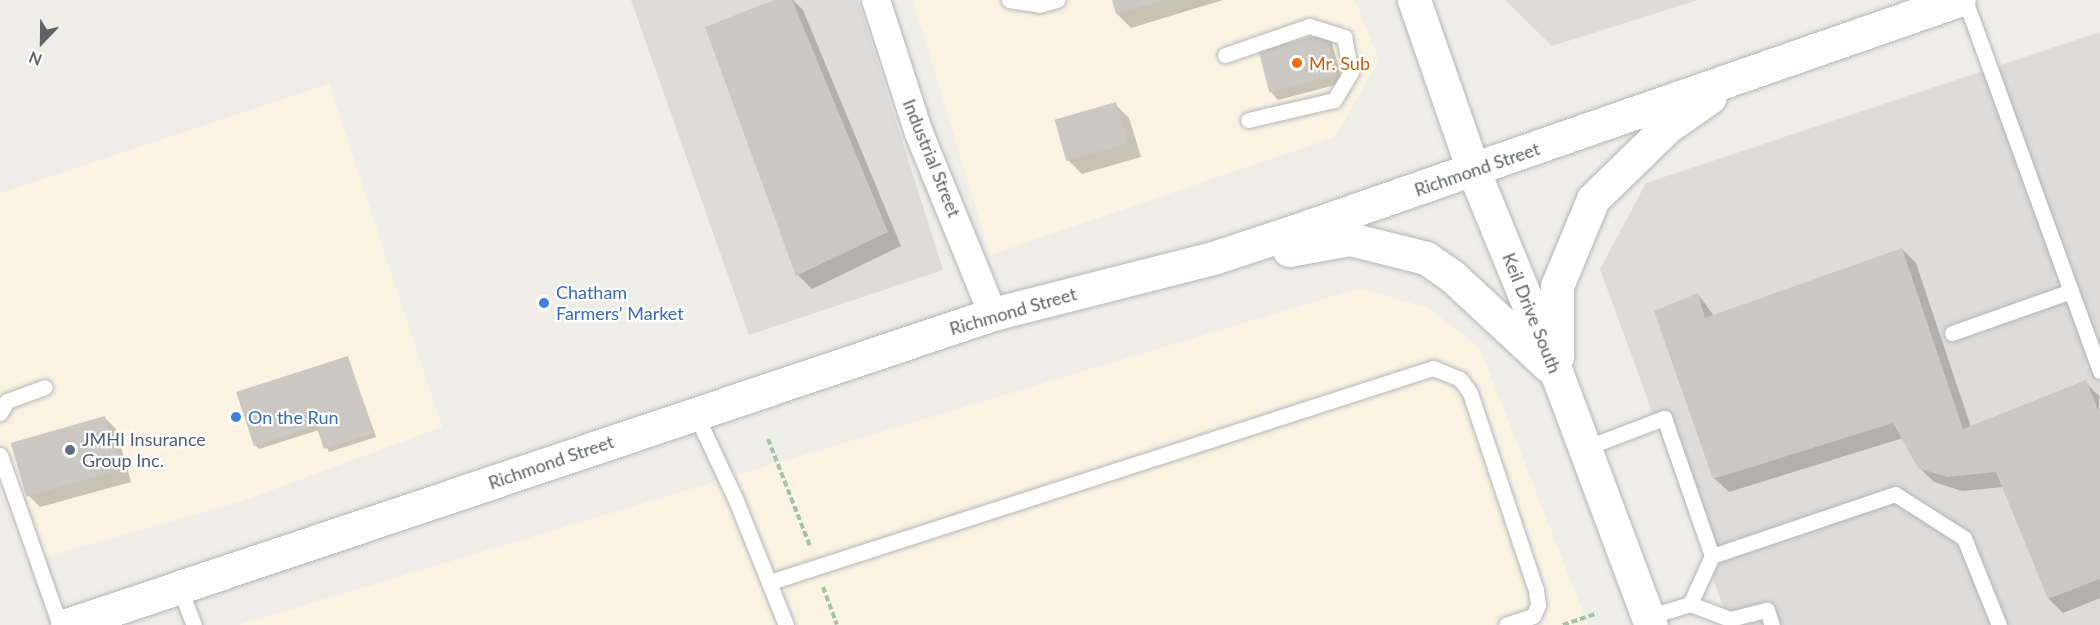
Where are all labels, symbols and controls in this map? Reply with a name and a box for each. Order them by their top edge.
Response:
north arrow [12,12,72,72]
text: N [26,48,44,70]
place label: Mr. Sub [1309,52,1370,74]
marker: Mr. Sub [1290,56,1304,70]
street label: Industrial Street [899,96,965,220]
street label: Richmond Street [1411,137,1543,201]
street label: Keil Drive South [1498,250,1566,376]
place label: Chatham Farmers' Market [556,282,684,324]
street label: Richmond Street [947,283,1079,339]
marker: Chatham Farmers' Market [537,296,551,310]
place label: On the Run [248,406,338,428]
marker: On the Run [229,410,243,424]
place label: JMHI Insurance Group Inc. [82,429,206,472]
street label: Richmond Street [485,430,617,494]
marker: JMHI Insurance Group Inc. [63,443,77,457]

